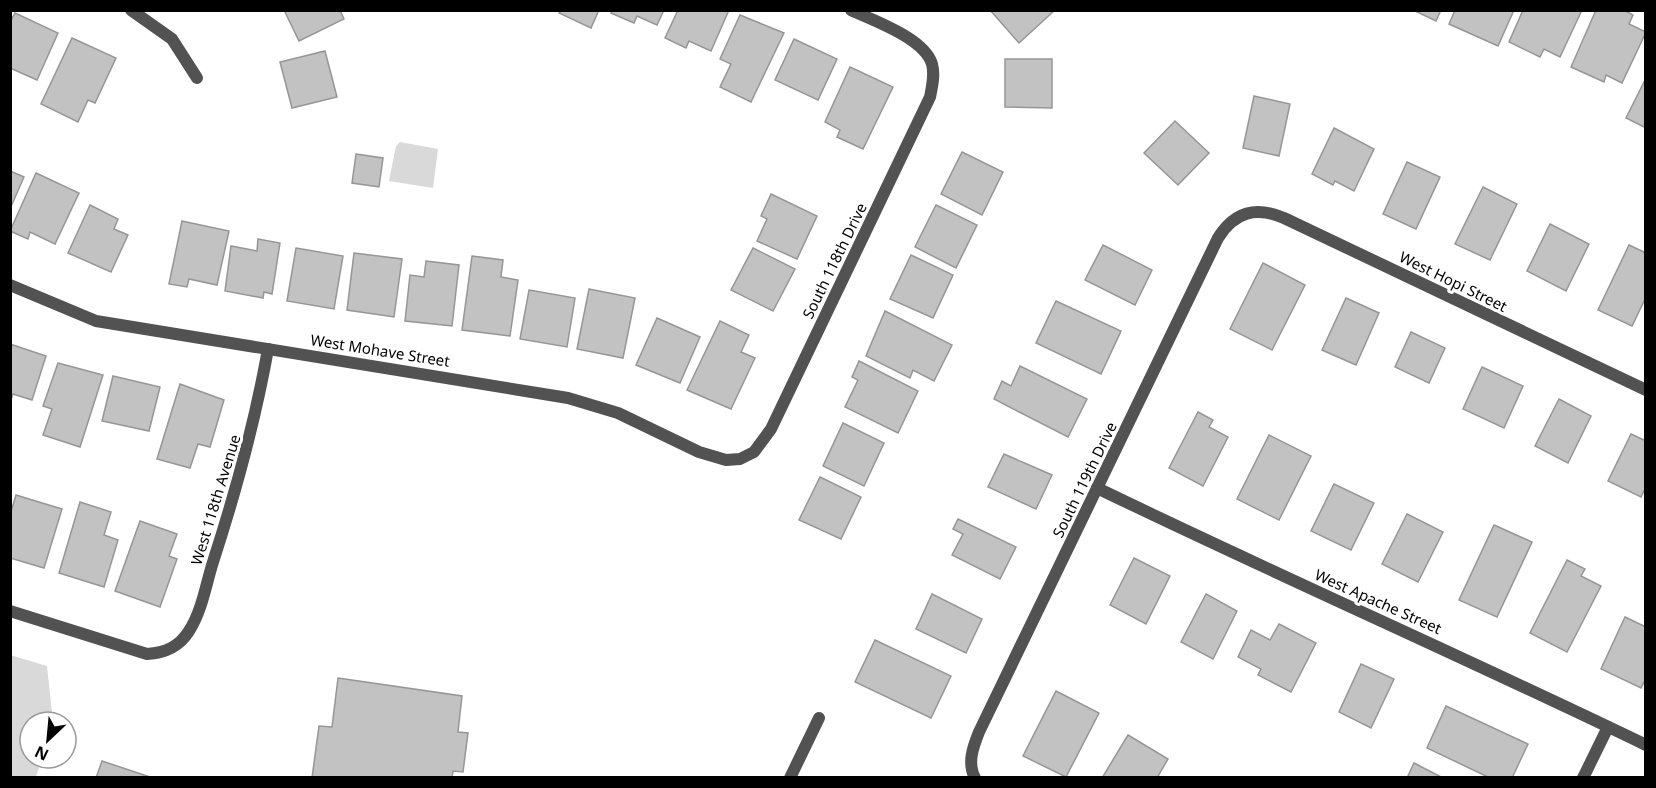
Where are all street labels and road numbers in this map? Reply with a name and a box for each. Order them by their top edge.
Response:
street label: South 118th Drive [797,199,871,322]
street label: West Hopi Street [1396,246,1511,316]
street label: West Mohave Street [309,329,452,371]
street label: South 119th Drive [1047,418,1121,541]
street label: West 118th Avenue [186,432,244,567]
street label: West Apache Street [1312,564,1445,638]

